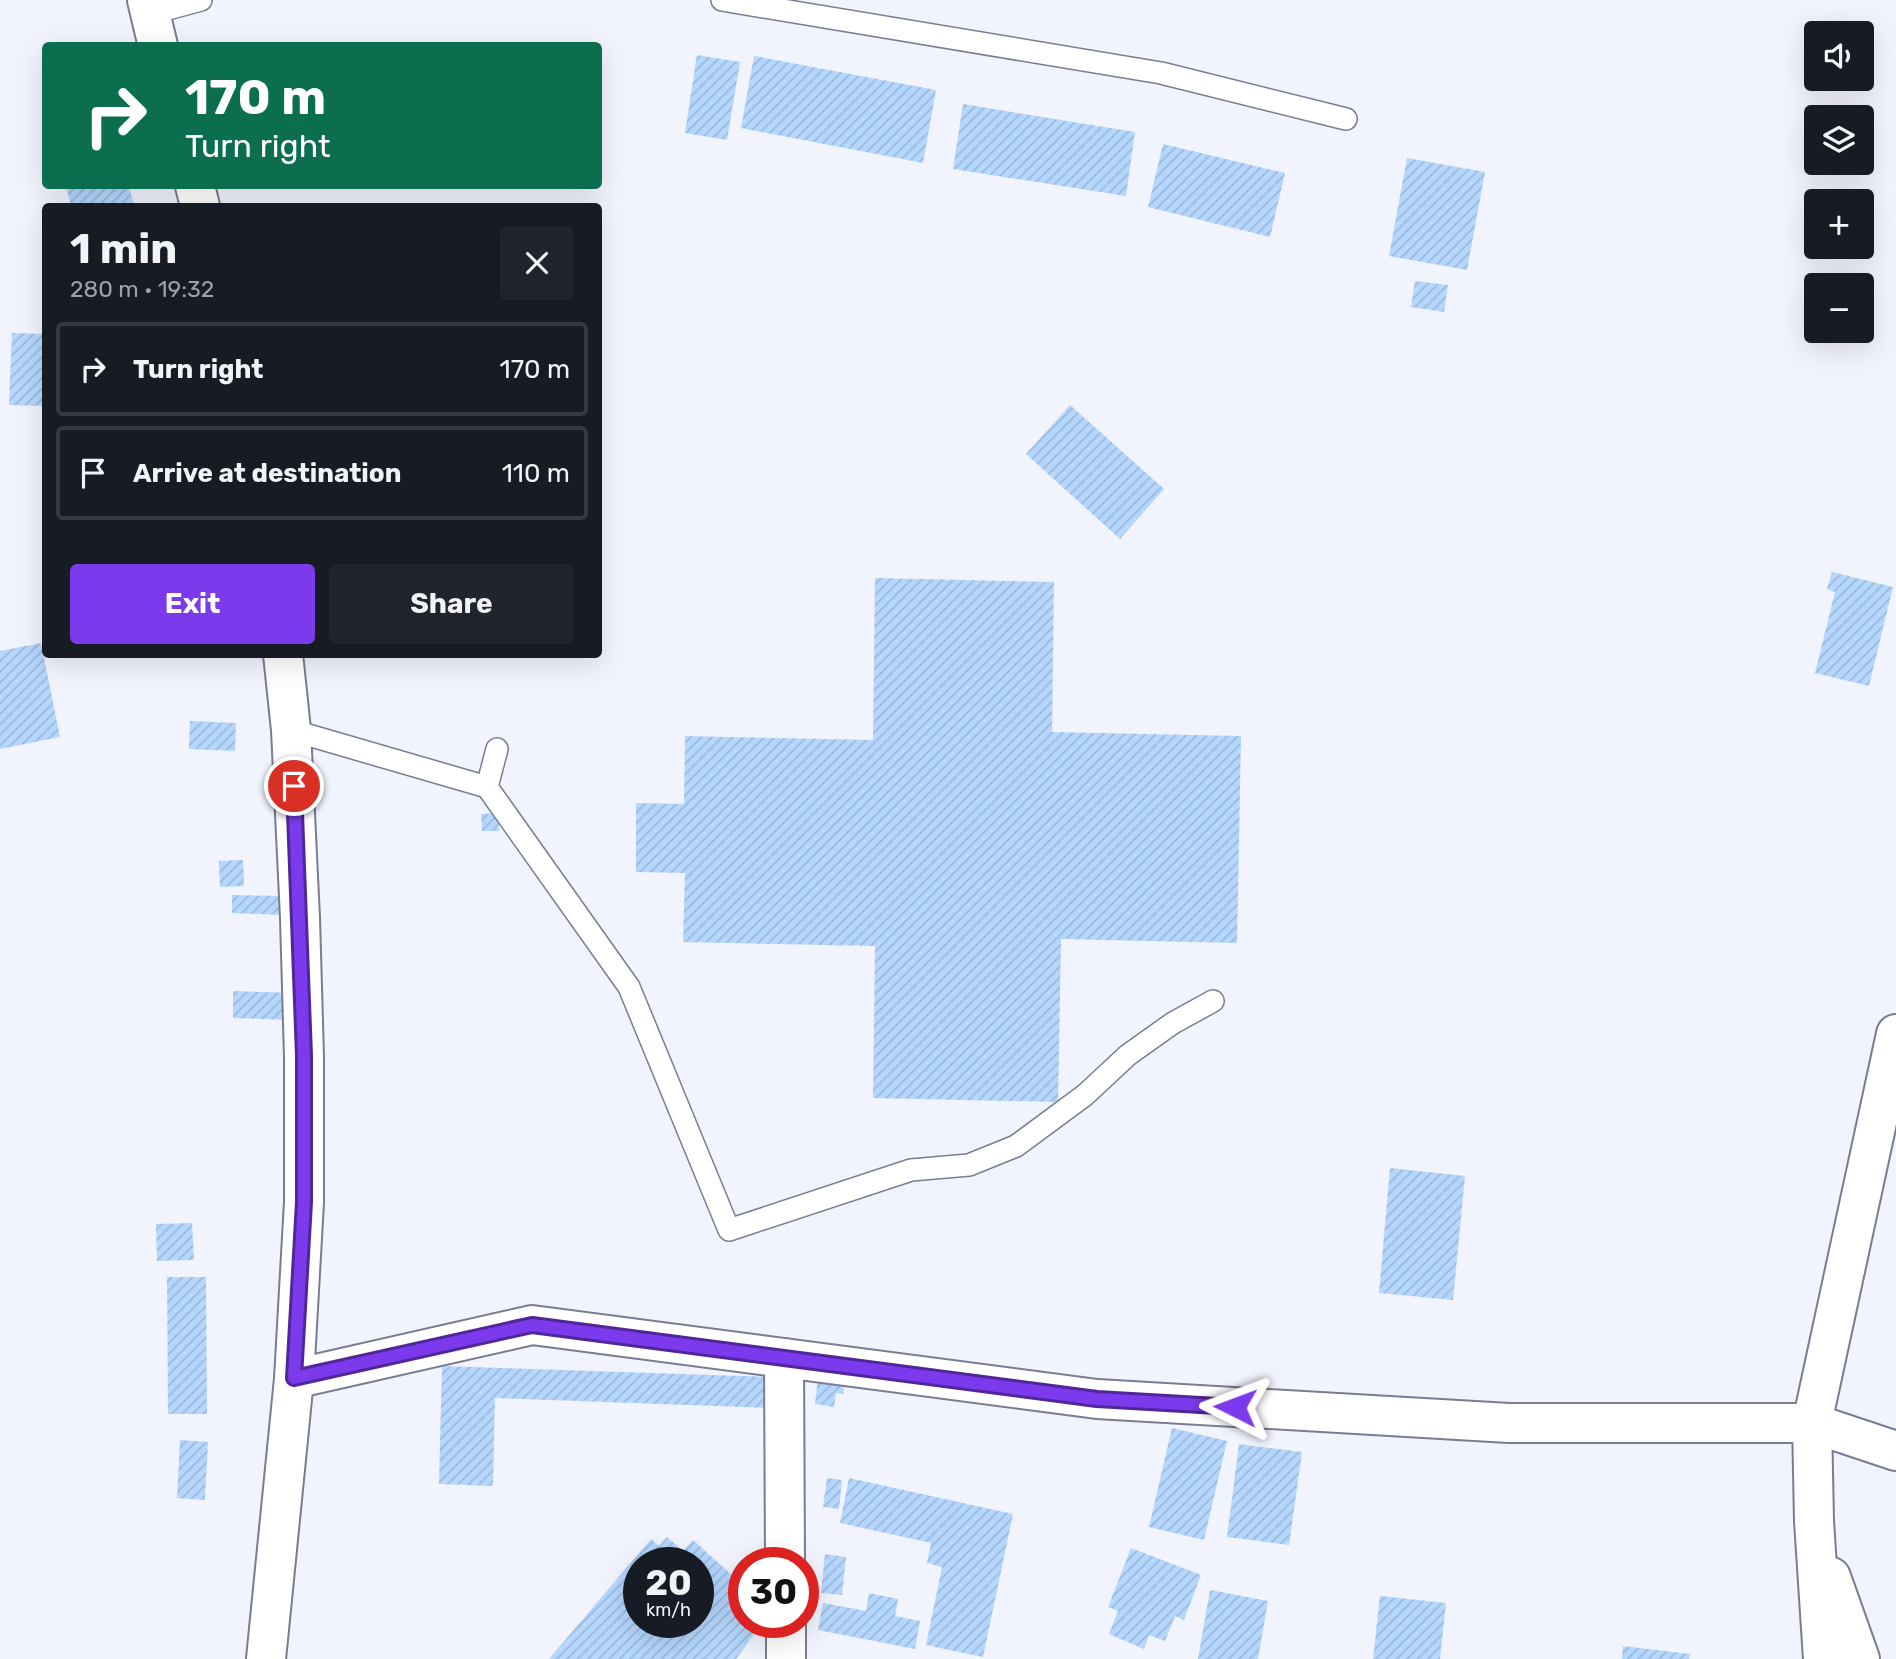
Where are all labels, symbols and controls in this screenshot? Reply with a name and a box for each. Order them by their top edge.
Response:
map controls [1804,21,1874,343]
button: sound [1804,21,1874,91]
text: 170 m [185,68,326,126]
icon: right [70,70,161,161]
button: layers [1804,105,1874,175]
text: Turn right [185,127,330,165]
button: + [1804,189,1874,259]
text: 1 min [70,224,177,274]
button: close [500,226,574,300]
button: − [1804,273,1874,343]
text: 280 m · 19:32 [70,275,214,303]
icon: right [74,350,112,388]
text: Turn right [133,354,263,385]
text: 170 m [500,354,570,385]
icon: arrive [74,454,112,492]
text: Arrive at destination [133,458,401,489]
text: 110 m [502,458,570,489]
button: Exit [70,564,315,644]
button: Share [329,564,574,644]
pin [264,756,324,816]
icon: arrive [275,767,313,805]
position arrow [1198,1370,1272,1444]
speed limit sign: 30 [728,1547,819,1638]
text: 20 [645,1562,692,1604]
text: km/h [646,1599,691,1621]

